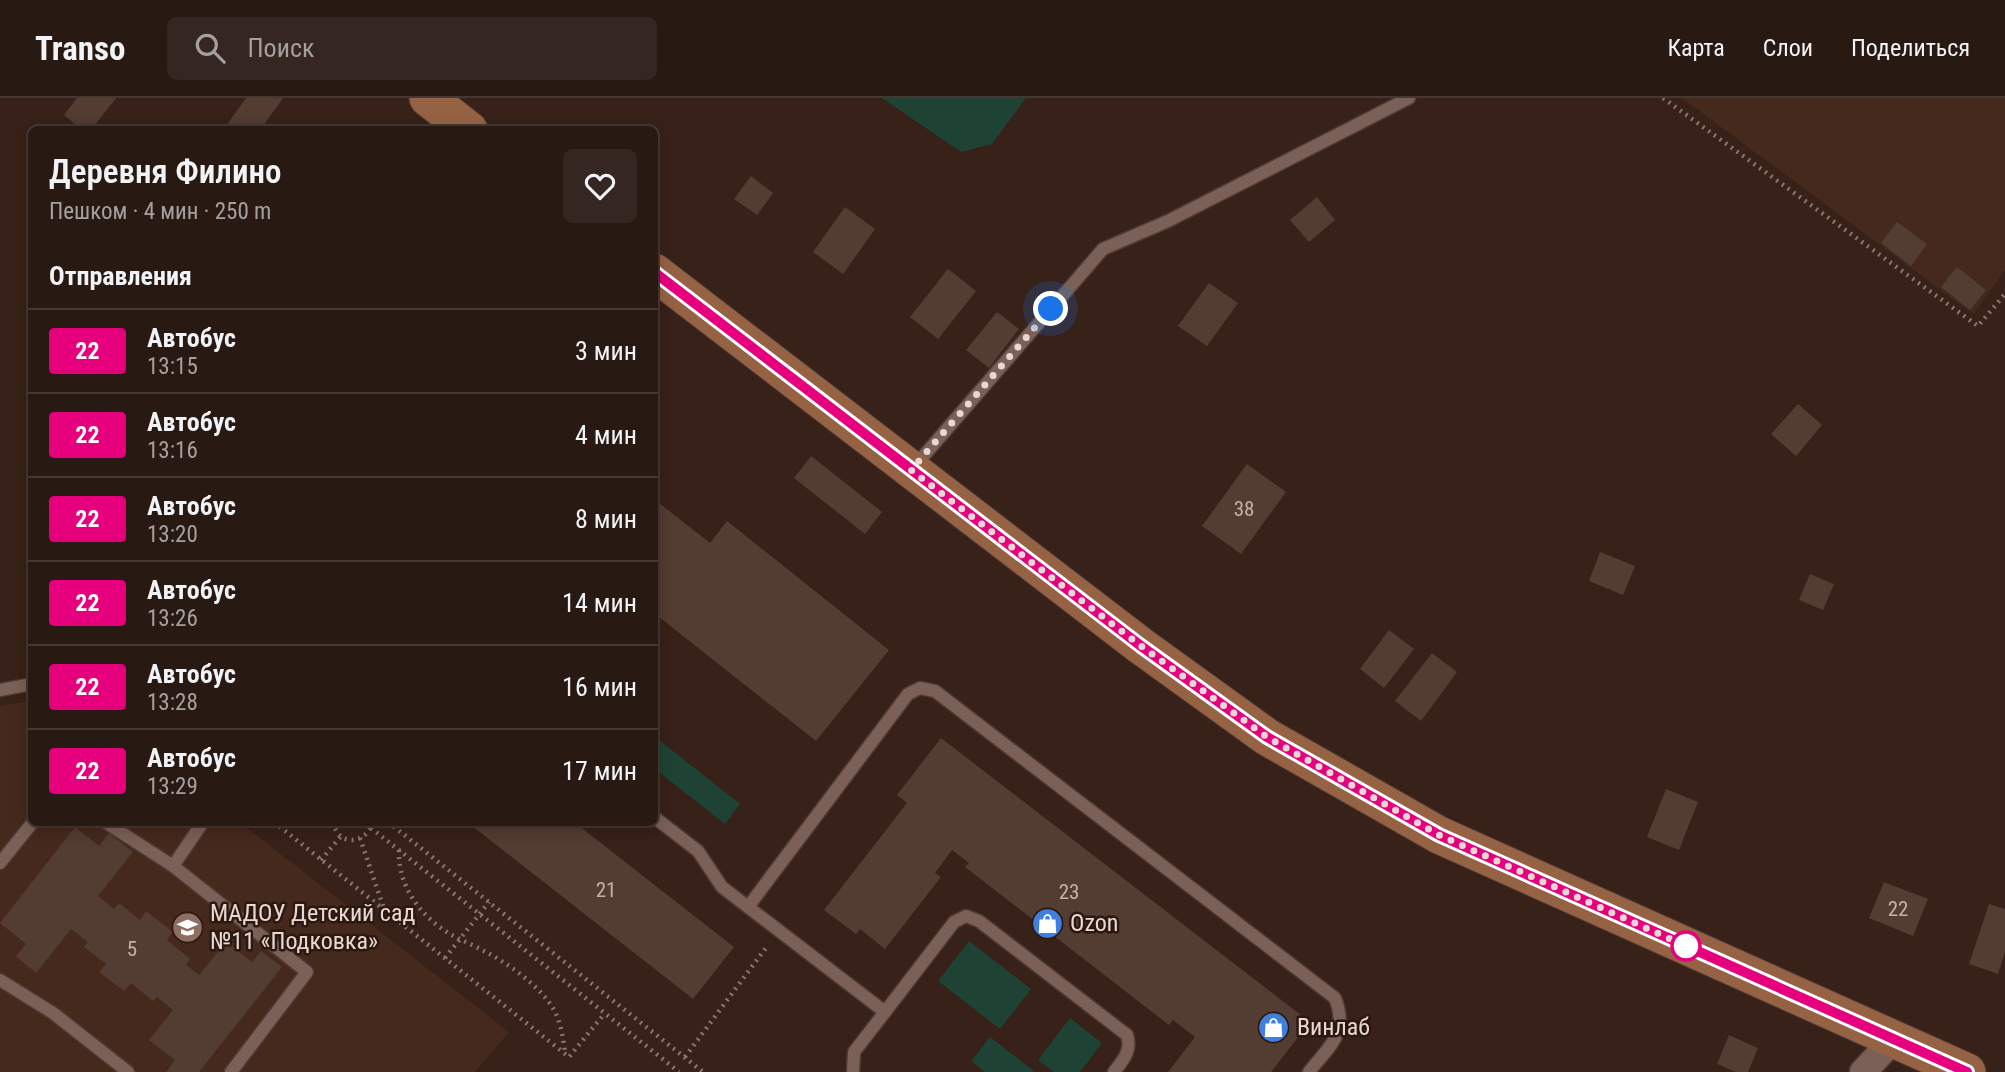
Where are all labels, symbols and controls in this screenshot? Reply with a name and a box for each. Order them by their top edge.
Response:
search box [167,17,657,80]
text: Transo [35,29,125,68]
icon: search [191,29,229,67]
text: Поиск [247,33,314,63]
text: Карта [1667,34,1725,62]
text: Слои [1763,34,1813,62]
text: Поделиться [1851,34,1970,62]
button: heart [563,149,637,223]
text: Деревня Филино [49,152,281,191]
text: Пешком · 4 мин · 250 m [49,198,271,225]
text: Отправления [49,261,192,291]
your location [1033,291,1068,326]
text: Автобус [147,323,236,353]
text: 3 мин [575,336,637,366]
text: 22 [75,337,100,365]
text: 13:15 [147,353,198,380]
text: Автобус [147,407,236,437]
text: 4 мин [575,420,637,450]
text: 22 [75,421,100,449]
text: 13:16 [147,437,198,464]
text: Автобус [147,491,236,521]
house number: 38 [1234,497,1254,521]
text: 8 мин [575,504,637,534]
text: 22 [75,505,100,533]
text: 13:20 [147,521,198,548]
text: Автобус [147,575,236,605]
text: 14 мин [562,588,637,618]
text: 22 [75,589,100,617]
text: 13:26 [147,605,198,632]
text: Автобус [147,659,236,689]
text: 16 мин [562,672,637,702]
text: 22 [75,673,100,701]
text: 13:28 [147,689,198,716]
text: Автобус [147,743,236,773]
text: 17 мин [562,756,637,786]
text: 22 [75,757,100,785]
text: 13:29 [147,773,198,800]
house number: 21 [596,878,616,902]
house number: 23 [1059,880,1079,904]
house number: 22 [1888,897,1908,921]
place label: МАДОУ Детский сад №11 «Подковка» [210,899,415,955]
shop icon: Ozon [1030,906,1064,940]
place label: Ozon [1070,909,1118,937]
school or university icon: МАДОУ Детский сад №11 «Подковка» [170,910,204,944]
unlabelled marker [1671,931,1701,961]
house number: 5 [127,937,137,961]
shop icon: Винлаб [1257,1010,1291,1044]
place label: Винлаб [1297,1013,1370,1041]

